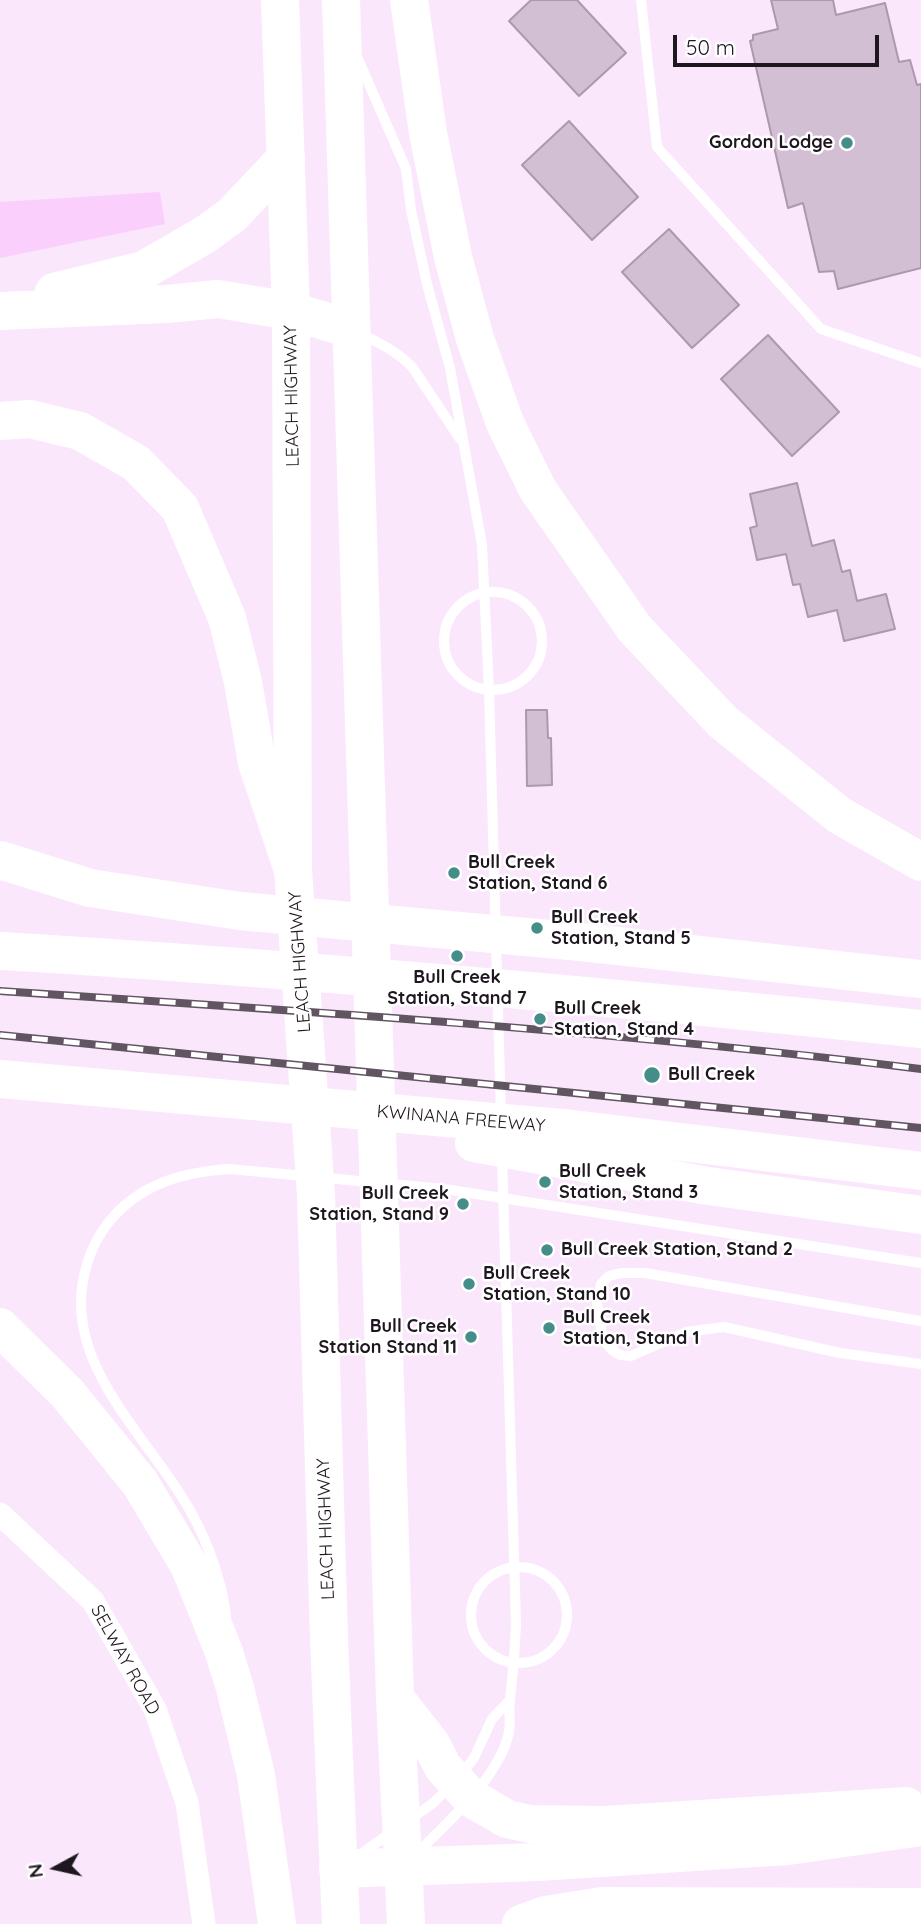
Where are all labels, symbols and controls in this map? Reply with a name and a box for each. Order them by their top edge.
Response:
scale bar [676,21,883,65]
text: 50 m [686,34,735,60]
place label: Gordon Lodge [709,132,833,154]
marker: Gordon Lodge [839,135,855,151]
street label: LEACH HIGHWAY [280,325,304,467]
place label: Bull Creek Station, Stand 6 [468,852,607,894]
marker: Bull Creek Station, Stand 6 [446,865,462,881]
street label: LEACH HIGHWAY [284,890,316,1034]
place label: Bull Creek Station, Stand 5 [551,907,691,950]
marker: Bull Creek Station, Stand 5 [529,920,545,936]
marker: Bull Creek Station, Stand 7 [449,948,465,964]
place label: Bull Creek Station, Stand 7 [387,967,527,1010]
place label: Bull Creek Station, Stand 4 [554,998,694,1040]
marker: Bull Creek Station, Stand 4 [532,1011,548,1027]
place label: Bull Creek [668,1064,755,1086]
marker: Bull Creek [642,1065,662,1085]
street label: KWINANA FREEWAY [376,1101,546,1137]
place label: Bull Creek Station, Stand 3 [559,1161,698,1204]
marker: Bull Creek Station, Stand 3 [537,1174,553,1190]
place label: Bull Creek Station, Stand 9 [309,1183,449,1226]
marker: Bull Creek Station, Stand 9 [455,1196,471,1212]
place label: Bull Creek Station, Stand 2 [561,1239,793,1261]
marker: Bull Creek Station, Stand 2 [539,1242,555,1258]
place label: Bull Creek Station, Stand 10 [483,1263,631,1306]
marker: Bull Creek Station, Stand 10 [461,1276,477,1292]
place label: Bull Creek Station, Stand 1 [563,1307,699,1350]
place label: Bull Creek Station Stand 11 [318,1316,457,1358]
marker: Bull Creek Station, Stand 1 [541,1320,557,1336]
marker: Bull Creek Station Stand 11 [463,1329,479,1345]
street label: LEACH HIGHWAY [313,1458,339,1600]
street label: SELWAY ROAD [86,1601,164,1719]
north arrow [21,1833,91,1903]
text: N [22,1862,48,1880]

